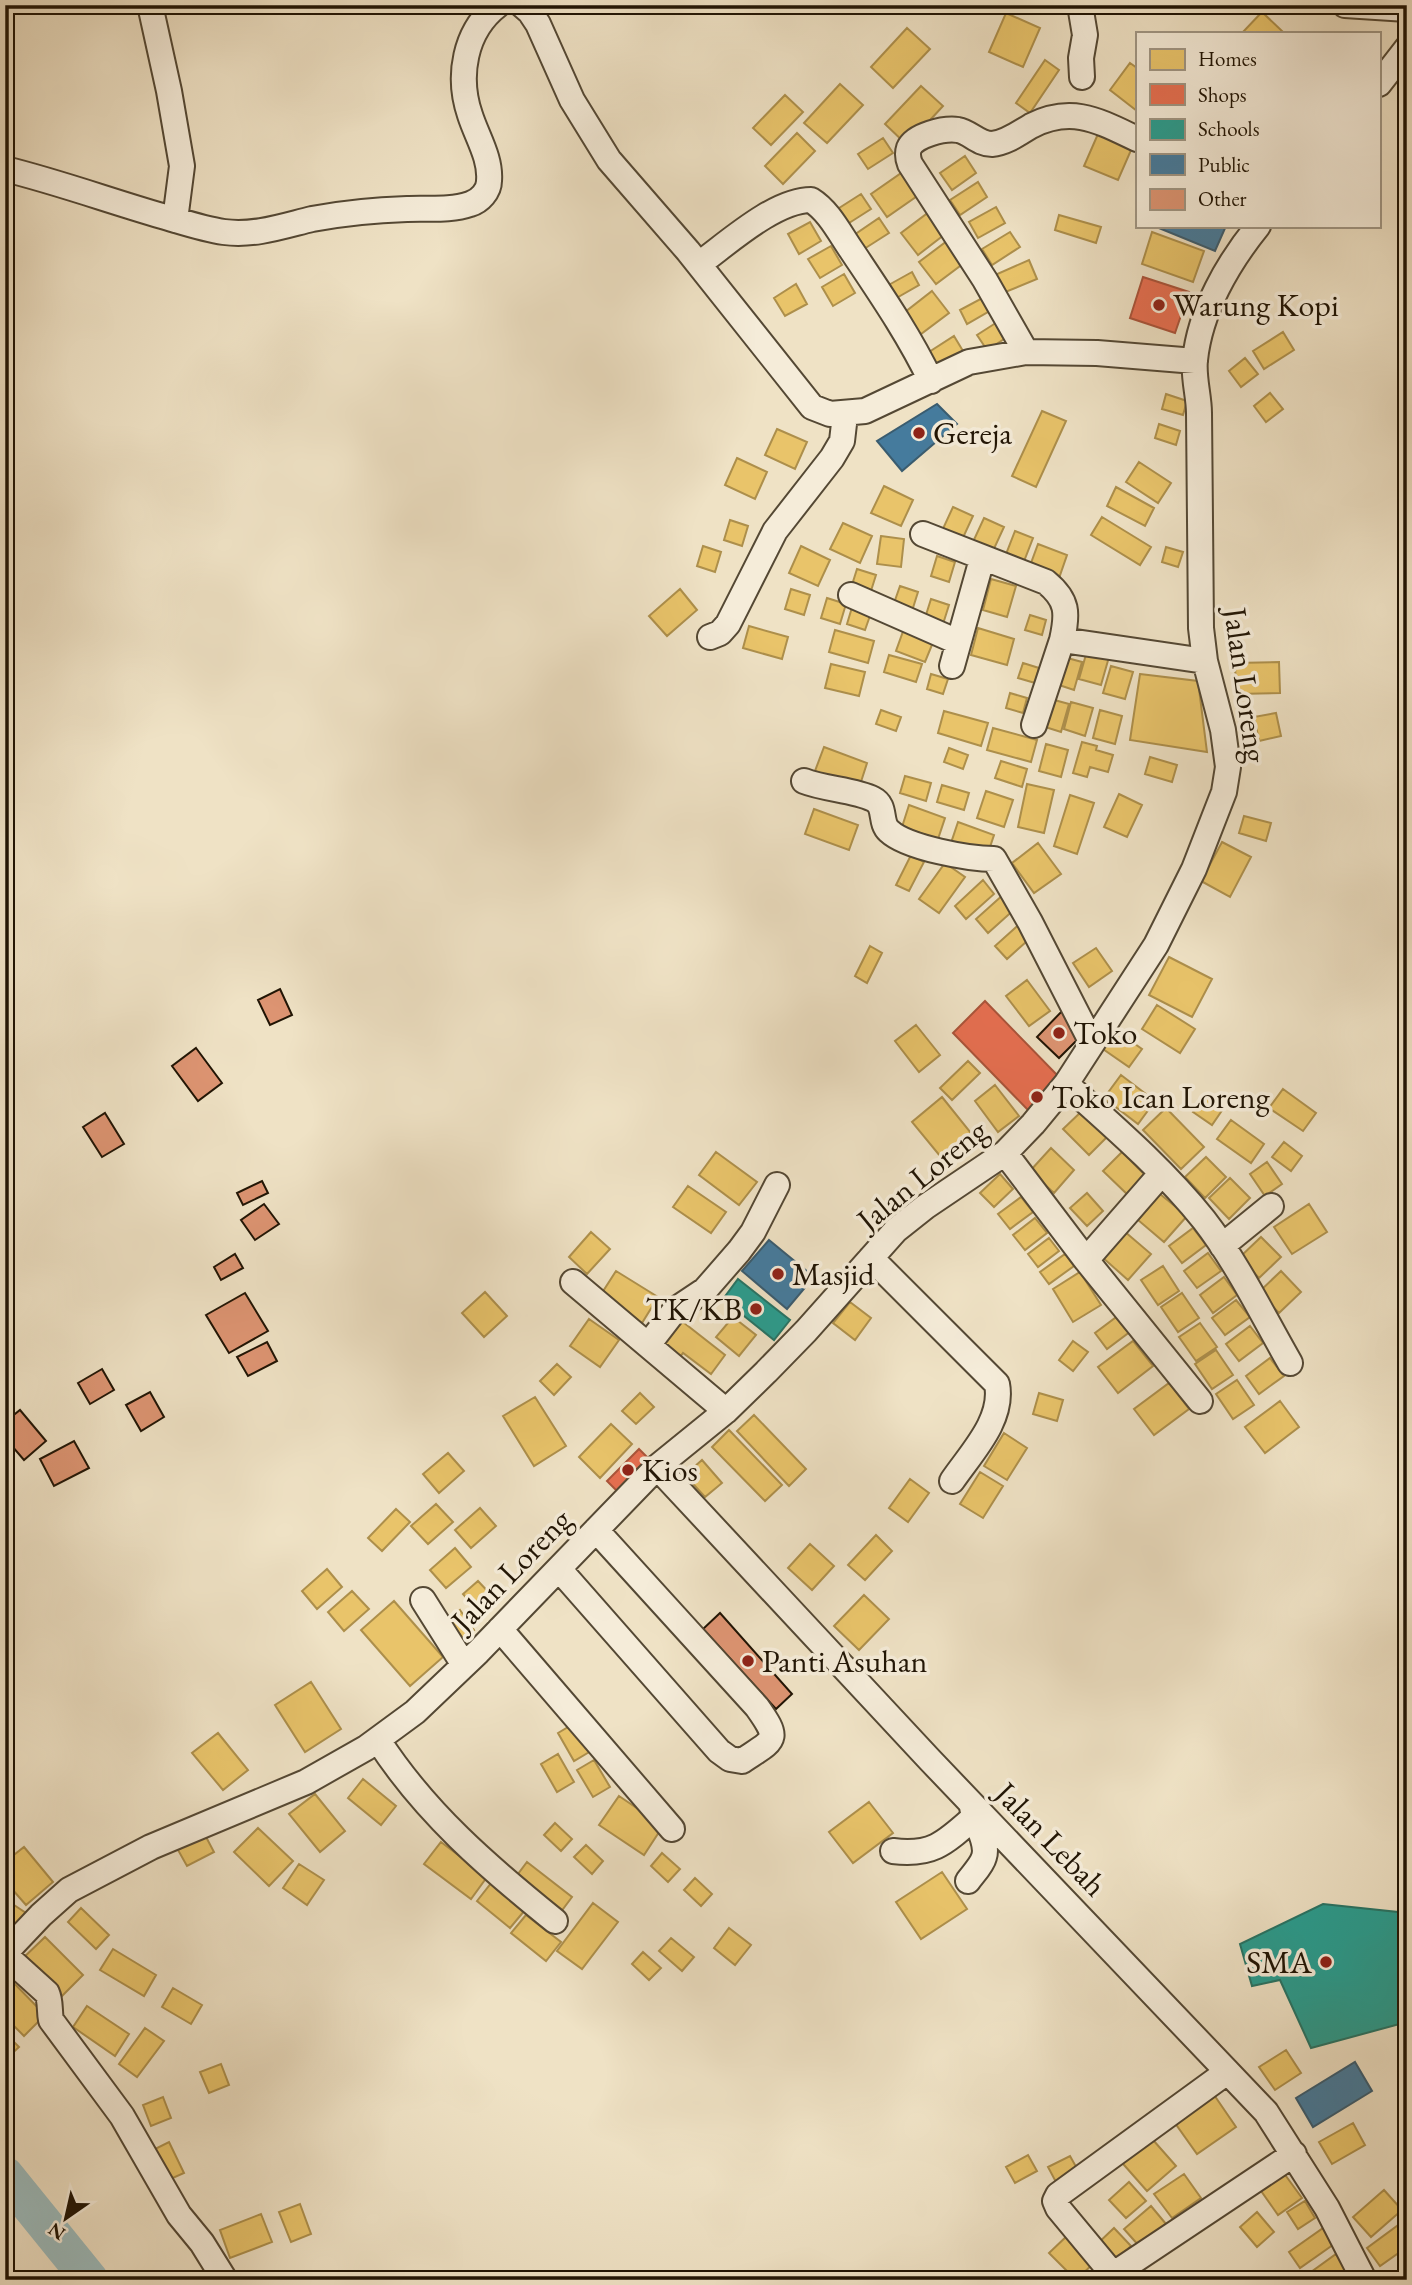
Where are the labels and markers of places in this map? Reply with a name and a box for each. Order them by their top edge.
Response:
place label: Warung Kopi [1173,284,1339,326]
marker: Warung Kopi [1151,297,1167,313]
place label: Gereja [933,412,1012,454]
marker: Gereja [911,425,927,441]
place label: Toko [1073,1012,1137,1054]
marker: Toko [1051,1025,1067,1041]
place label: Toko Ican Loreng [1051,1076,1271,1118]
marker: Toko Ican Loreng [1029,1089,1045,1105]
place label: Masjid [792,1253,875,1295]
marker: Masjid [770,1266,786,1282]
place label: TK/KB [645,1288,742,1330]
marker: TK/KB [748,1301,764,1317]
place label: Kios [642,1449,698,1491]
marker: Kios [620,1462,636,1478]
place label: Panti Asuhan [762,1640,928,1682]
marker: Panti Asuhan [740,1653,756,1669]
place label: SMA [1246,1941,1313,1983]
marker: SMA [1318,1954,1334,1970]

